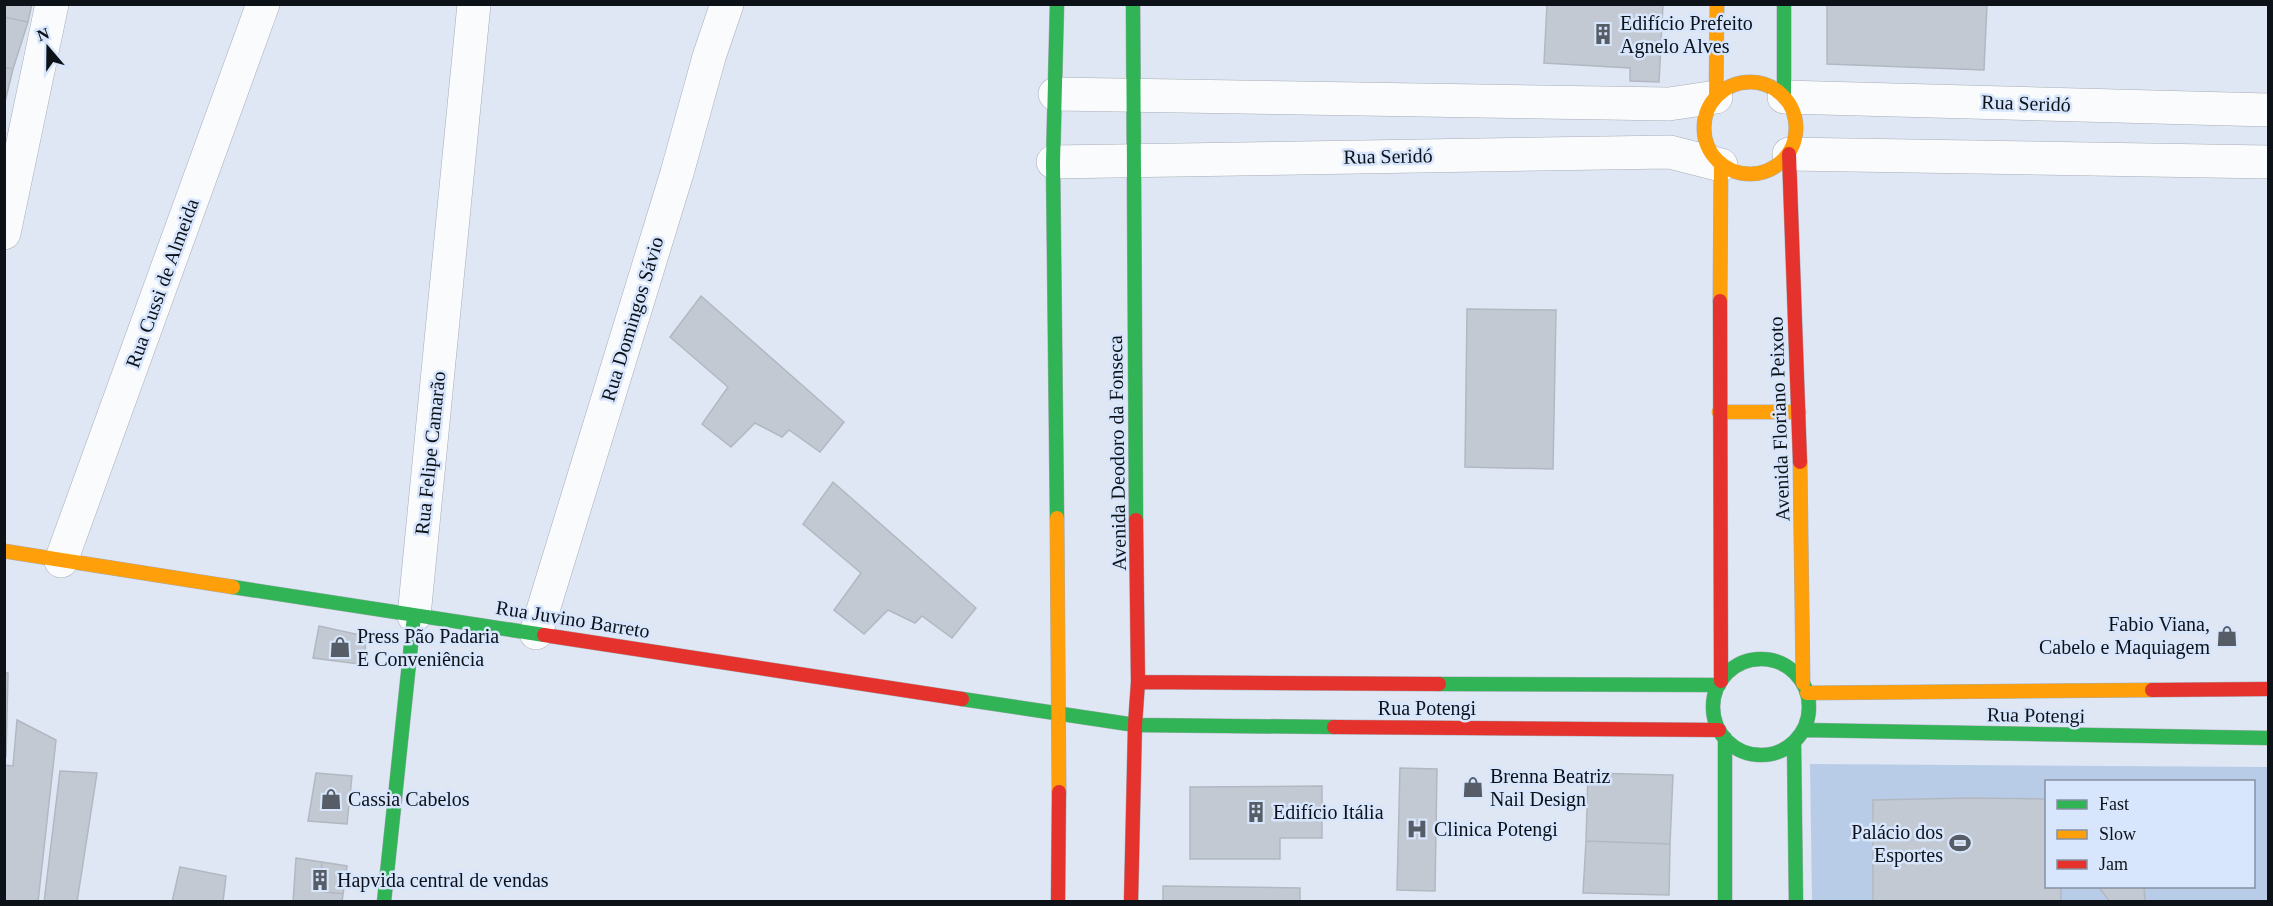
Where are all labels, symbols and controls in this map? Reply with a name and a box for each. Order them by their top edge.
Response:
place label: Edifício Prefeito Agnelo Alves [1620,12,1753,58]
north arrow [18,18,78,78]
building icon: Edifício Prefeito Agnelo Alves [1591,22,1615,46]
text: N [35,24,52,44]
street label: Rua Seridó [1981,90,2071,116]
street label: Rua Seridó [1343,144,1433,168]
street label: Rua Cussi de Almeida [121,195,203,371]
street label: Rua Domingos Sávio [596,234,668,404]
street label: Avenida Floriano Peixoto [1764,316,1794,522]
street label: Avenida Deodoro da Fonseca [1104,335,1130,571]
street label: Rua Felipe Camarão [410,370,451,536]
street label: Rua Juvino Barreto [494,596,652,642]
place label: Fabio Viana, Cabelo e Maquiagem [2039,613,2210,659]
shop icon: Fabio Viana, Cabelo e Maquiagem [2215,624,2239,648]
place label: Press Pão Padaria E Conveniência [357,625,499,670]
shop icon: Press Pão Padaria E Conveniência [328,635,352,659]
street label: Rua Potengi [1378,697,1477,720]
street label: Rua Potengi [1987,703,2086,728]
place label: Brenna Beatriz Nail Design [1490,765,1611,811]
shop icon: Brenna Beatriz Nail Design [1461,775,1485,799]
legend [2045,780,2255,888]
shop icon: Cassia Cabelos [319,787,343,811]
place label: Cassia Cabelos [348,788,470,810]
text: Fast [2099,794,2129,814]
building icon: Edifício Itália [1244,800,1268,824]
place label: Edifício Itália [1273,801,1384,823]
hospital icon: Clinica Potengi [1405,817,1429,841]
place label: Clinica Potengi [1434,818,1558,841]
place label: Palácio dos Esportes [1851,821,1943,867]
text: Slow [2099,824,2136,844]
sports icon: Palácio dos Esportes [1948,831,1972,855]
text: Jam [2099,854,2128,874]
building icon: Hapvida central de vendas [308,868,332,892]
place label: Hapvida central de vendas [337,869,549,892]

